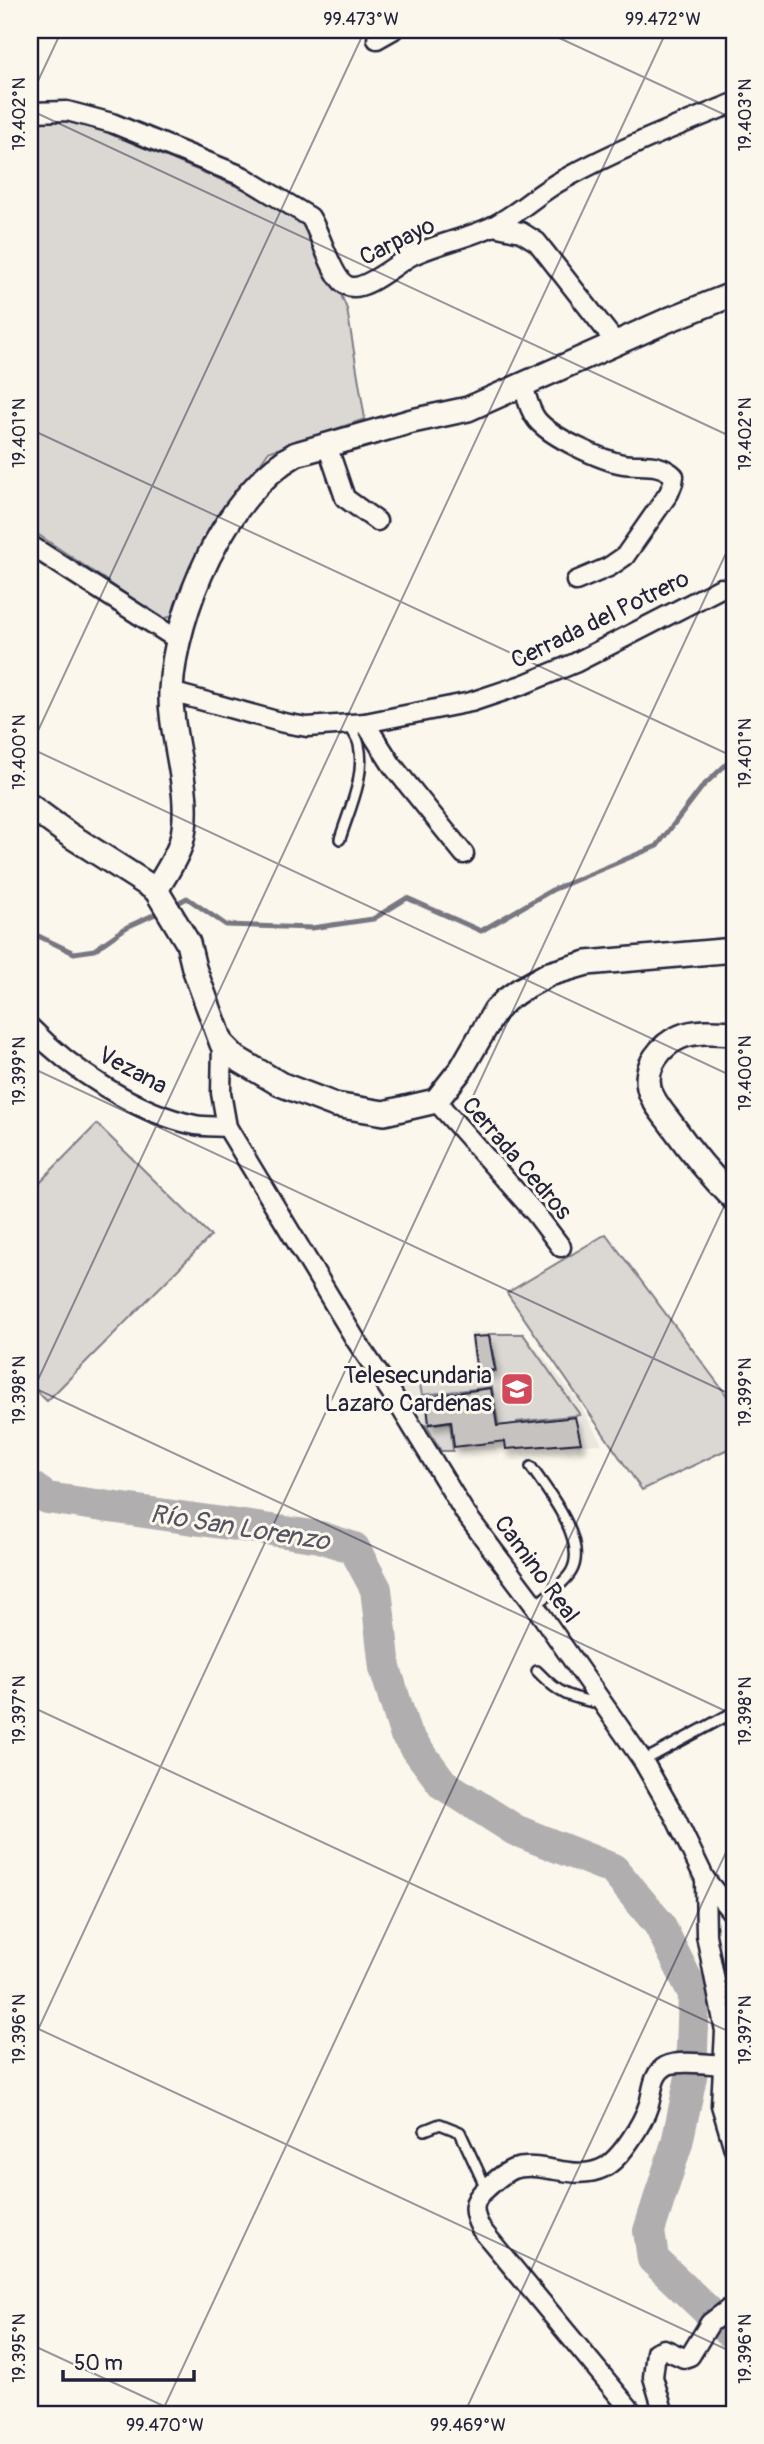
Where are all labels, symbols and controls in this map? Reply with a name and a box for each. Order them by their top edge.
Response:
text: 99.473°W [323,8,399,31]
text: 99.472°W [625,8,701,31]
text: 19.402°N [8,77,31,151]
text: 19.403°N [734,78,757,152]
street label: Carpayo [355,211,440,272]
text: 19.402°N [734,397,757,471]
text: 19.401°N [8,398,31,468]
street label: Cerrada del Potrero [506,564,694,675]
text: 19.400°N [8,714,31,790]
text: 19.401°N [734,718,757,788]
text: 19.400°N [734,1035,757,1111]
text: 19.399°N [8,1037,31,1105]
street label: Vezana [93,1040,172,1101]
street label: Cerrada Cedros [455,1091,578,1226]
text: 19.398°N [8,1356,31,1424]
text: 19.399°N [734,1358,757,1426]
place label: Telesecundaria Lazaro Cardenas [325,1361,492,1418]
school or university icon: Telesecundaria Lazaro Cardenas [498,1370,536,1408]
water label: Río San Lorenzo [148,1498,334,1558]
street label: Camino Real [488,1510,585,1629]
text: 19.397°N [8,1675,31,1745]
text: 19.398°N [734,1677,757,1745]
text: 19.396°N [8,1994,31,2064]
text: 19.397°N [734,1995,757,2065]
text: 19.395°N [8,2313,31,2383]
text: 19.396°N [734,2314,757,2384]
scale bar [63,2339,194,2383]
text: 50 m [74,2350,123,2377]
text: 99.470°W [126,2414,204,2437]
text: 99.469°W [430,2414,506,2437]

